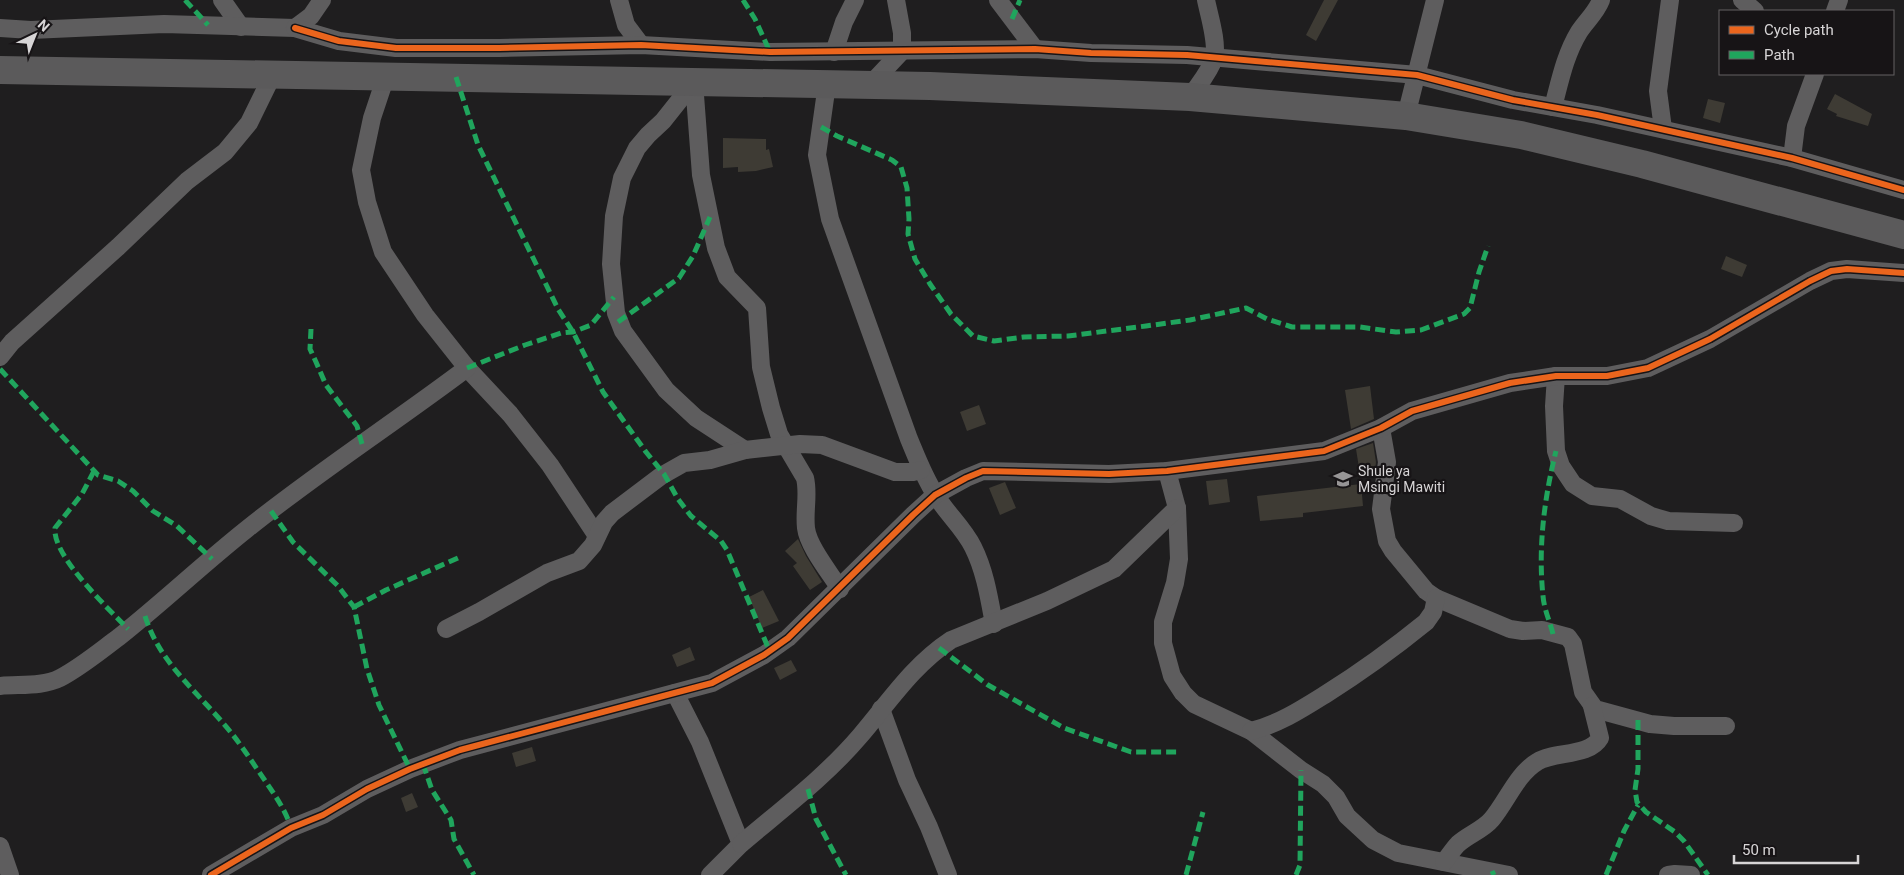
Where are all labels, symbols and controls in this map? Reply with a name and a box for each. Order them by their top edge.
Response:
north arrow [10,10,60,60]
legend [1719,10,1894,75]
text: N [35,16,53,35]
text: Cycle path [1764,21,1834,39]
text: Path [1764,46,1795,64]
place label: Shule ya Msingi Mawiti [1358,463,1445,495]
school or university icon: Shule ya Msingi Mawiti [1332,468,1354,490]
scale bar [1734,832,1858,864]
text: 50 m [1742,841,1776,859]

